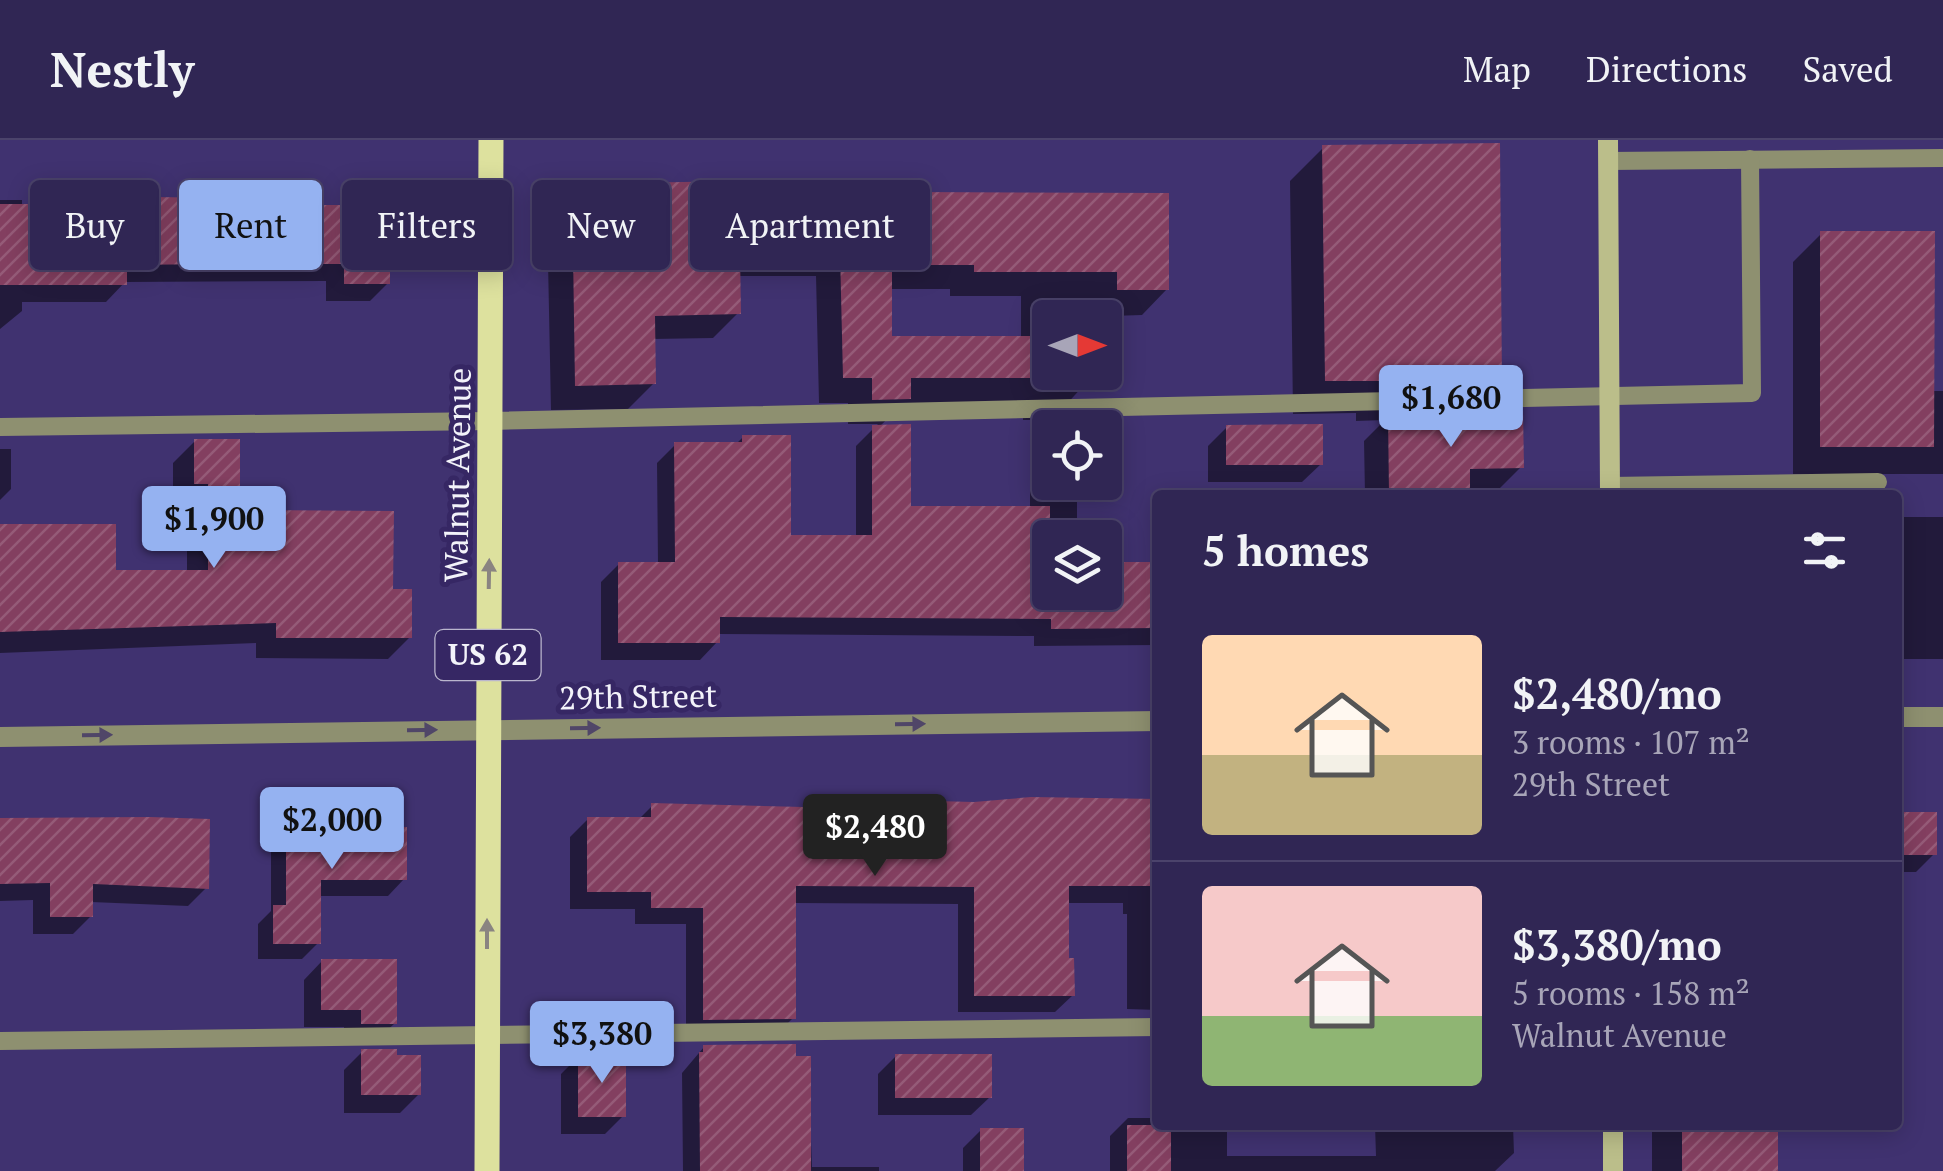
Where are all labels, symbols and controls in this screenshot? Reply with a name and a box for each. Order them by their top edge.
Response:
text: Nestly [50,37,194,101]
text: Map [1463,46,1531,92]
text: Directions [1586,46,1747,92]
text: Saved [1802,46,1893,92]
chip: Buy [30,180,159,270]
chip: Rent [179,180,322,270]
chip: Filters [342,180,512,270]
chip: New [532,180,670,270]
chip: Apartment [690,180,930,270]
north arrow [1032,300,1122,390]
map controls [1032,300,1122,610]
pin: $1,680 [1370,365,1532,450]
street label: Walnut Avenue [434,367,480,583]
text: $1,680 [1401,376,1501,418]
button: locate [1032,410,1122,500]
pin: $1,900 [133,486,295,571]
text: $1,900 [164,497,264,539]
button: layers [1032,520,1122,610]
text: 5 homes [1202,522,1369,578]
icon: filters [1797,523,1852,578]
one-way arrow [481,557,497,589]
road number: US 62 [436,630,540,680]
text: $2,480/mo [1512,665,1722,721]
street label: 29th Street [559,674,717,718]
icon: home [1282,675,1402,795]
one-way arrow [894,716,926,732]
one-way arrow [569,719,601,735]
text: 3 rooms · 107 m² [1512,721,1750,763]
one-way arrow [407,722,439,738]
one-way arrow [82,727,114,743]
text: 29th Street [1512,763,1670,805]
pin: $2,000 [251,787,413,872]
pin: $2,480 [794,794,956,879]
text: $2,000 [282,798,382,840]
text: $2,480 [825,805,925,847]
text: $3,380/mo [1512,916,1722,972]
one-way arrow [479,917,495,949]
icon: home [1282,926,1402,1046]
text: 5 rooms · 158 m² [1512,972,1750,1014]
pin: $3,380 [521,1001,683,1086]
text: $3,380 [552,1012,652,1054]
text: Walnut Avenue [1512,1014,1727,1056]

